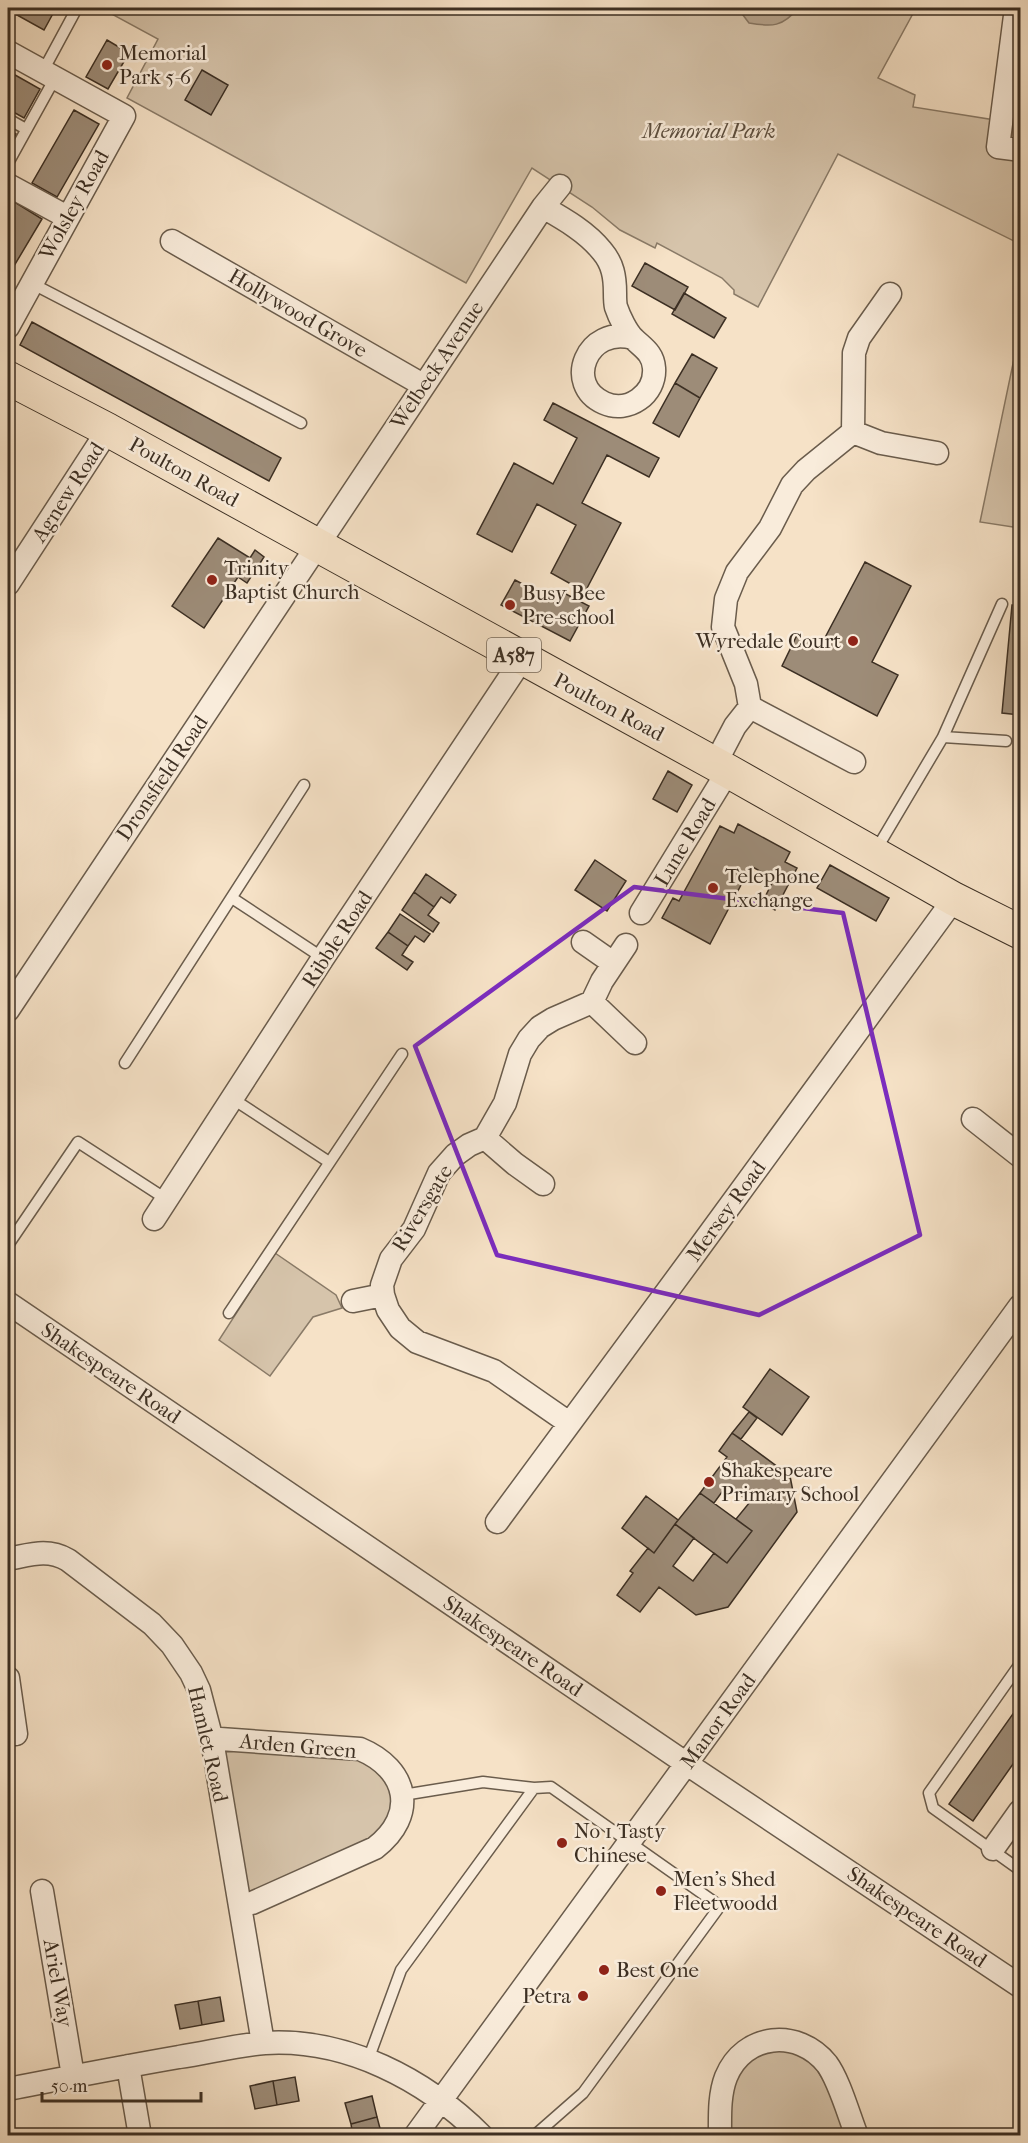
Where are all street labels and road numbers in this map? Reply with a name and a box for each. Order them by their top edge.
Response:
street label: Wolsley Road [34,146,114,265]
street label: Hollywood Grove [224,264,372,362]
street label: Welbeck Avenue [385,297,489,434]
street label: Poulton Road [125,432,244,512]
street label: Agnew Road [26,437,109,547]
road number: A587 [487,638,541,672]
street label: Poulton Road [550,668,669,746]
street label: Dronsfield Road [111,710,213,845]
street label: Lune Road [649,793,721,890]
street label: Ribble Road [297,886,377,992]
street label: Mersey Road [681,1156,771,1266]
street label: Riversgate [387,1160,457,1256]
street label: Shakespeare Road [37,1317,186,1429]
street label: Shakespeare Road [439,1590,588,1702]
street label: Manor Road [675,1668,761,1773]
street label: Hamlet Road [183,1684,233,1805]
street label: Arden Green [237,1729,358,1763]
street label: Shakespeare Road [843,1861,992,1973]
street label: Ariel Way [38,1936,78,2030]

